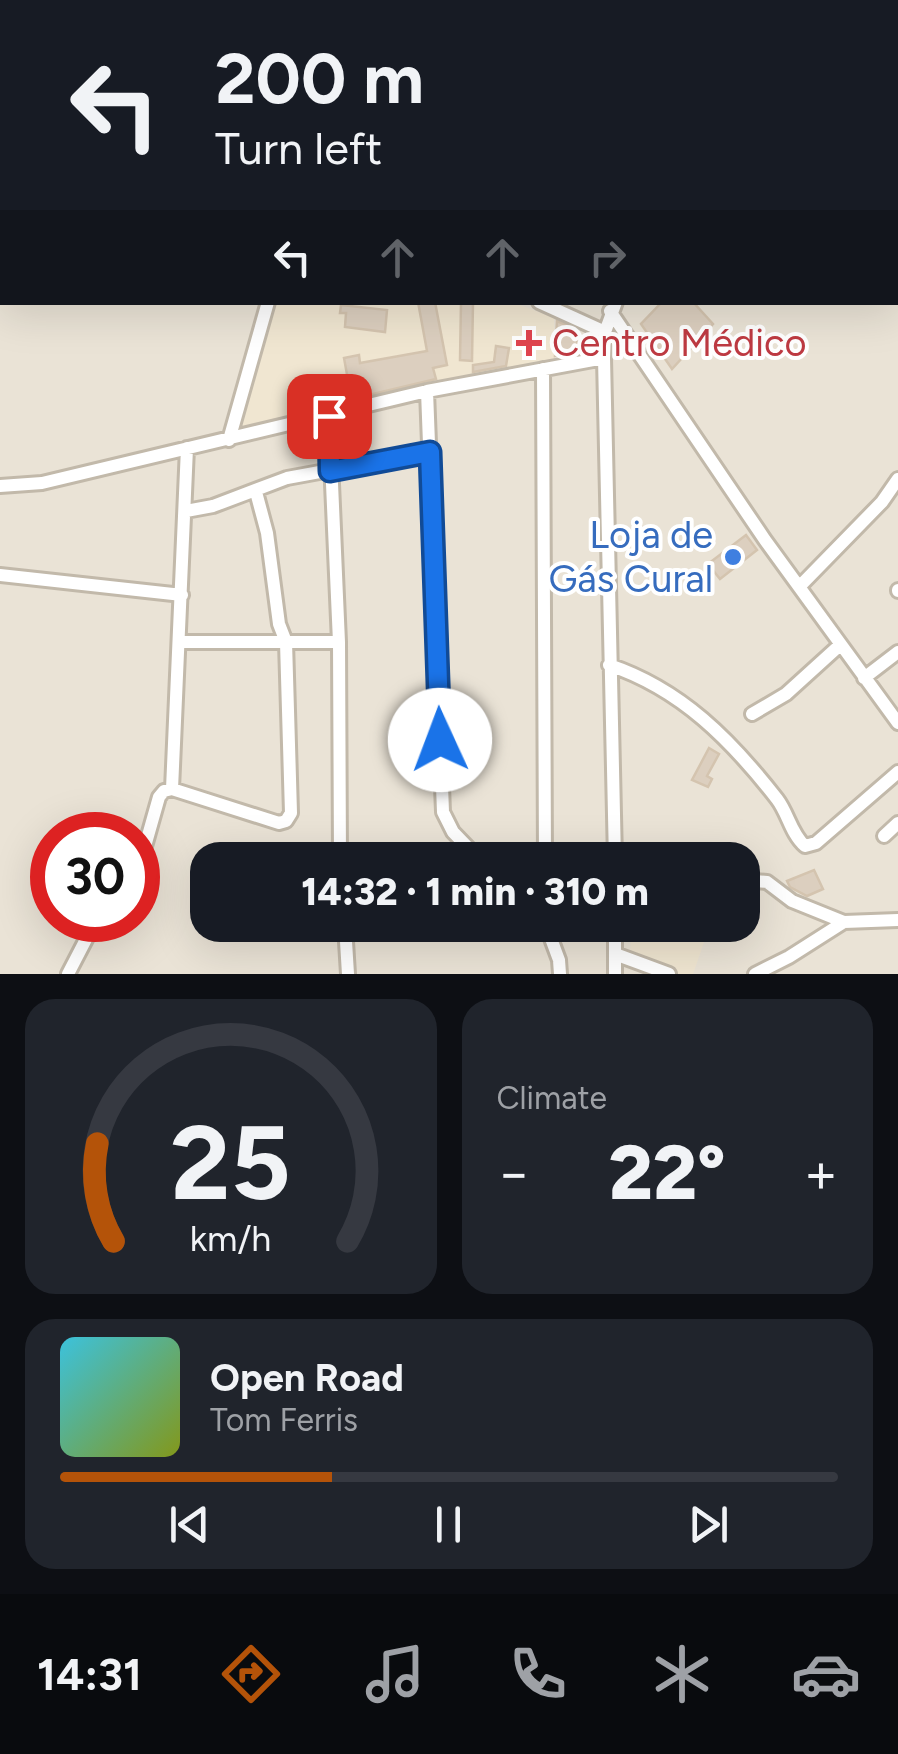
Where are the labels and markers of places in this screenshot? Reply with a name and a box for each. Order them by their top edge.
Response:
place label: Centro Médico [552,320,807,366]
marker: Centro Médico [516,330,542,356]
pin [287,374,372,459]
place label: Loja de Gás Cural [548,512,713,602]
marker: Loja de Gás Cural [722,546,744,568]

